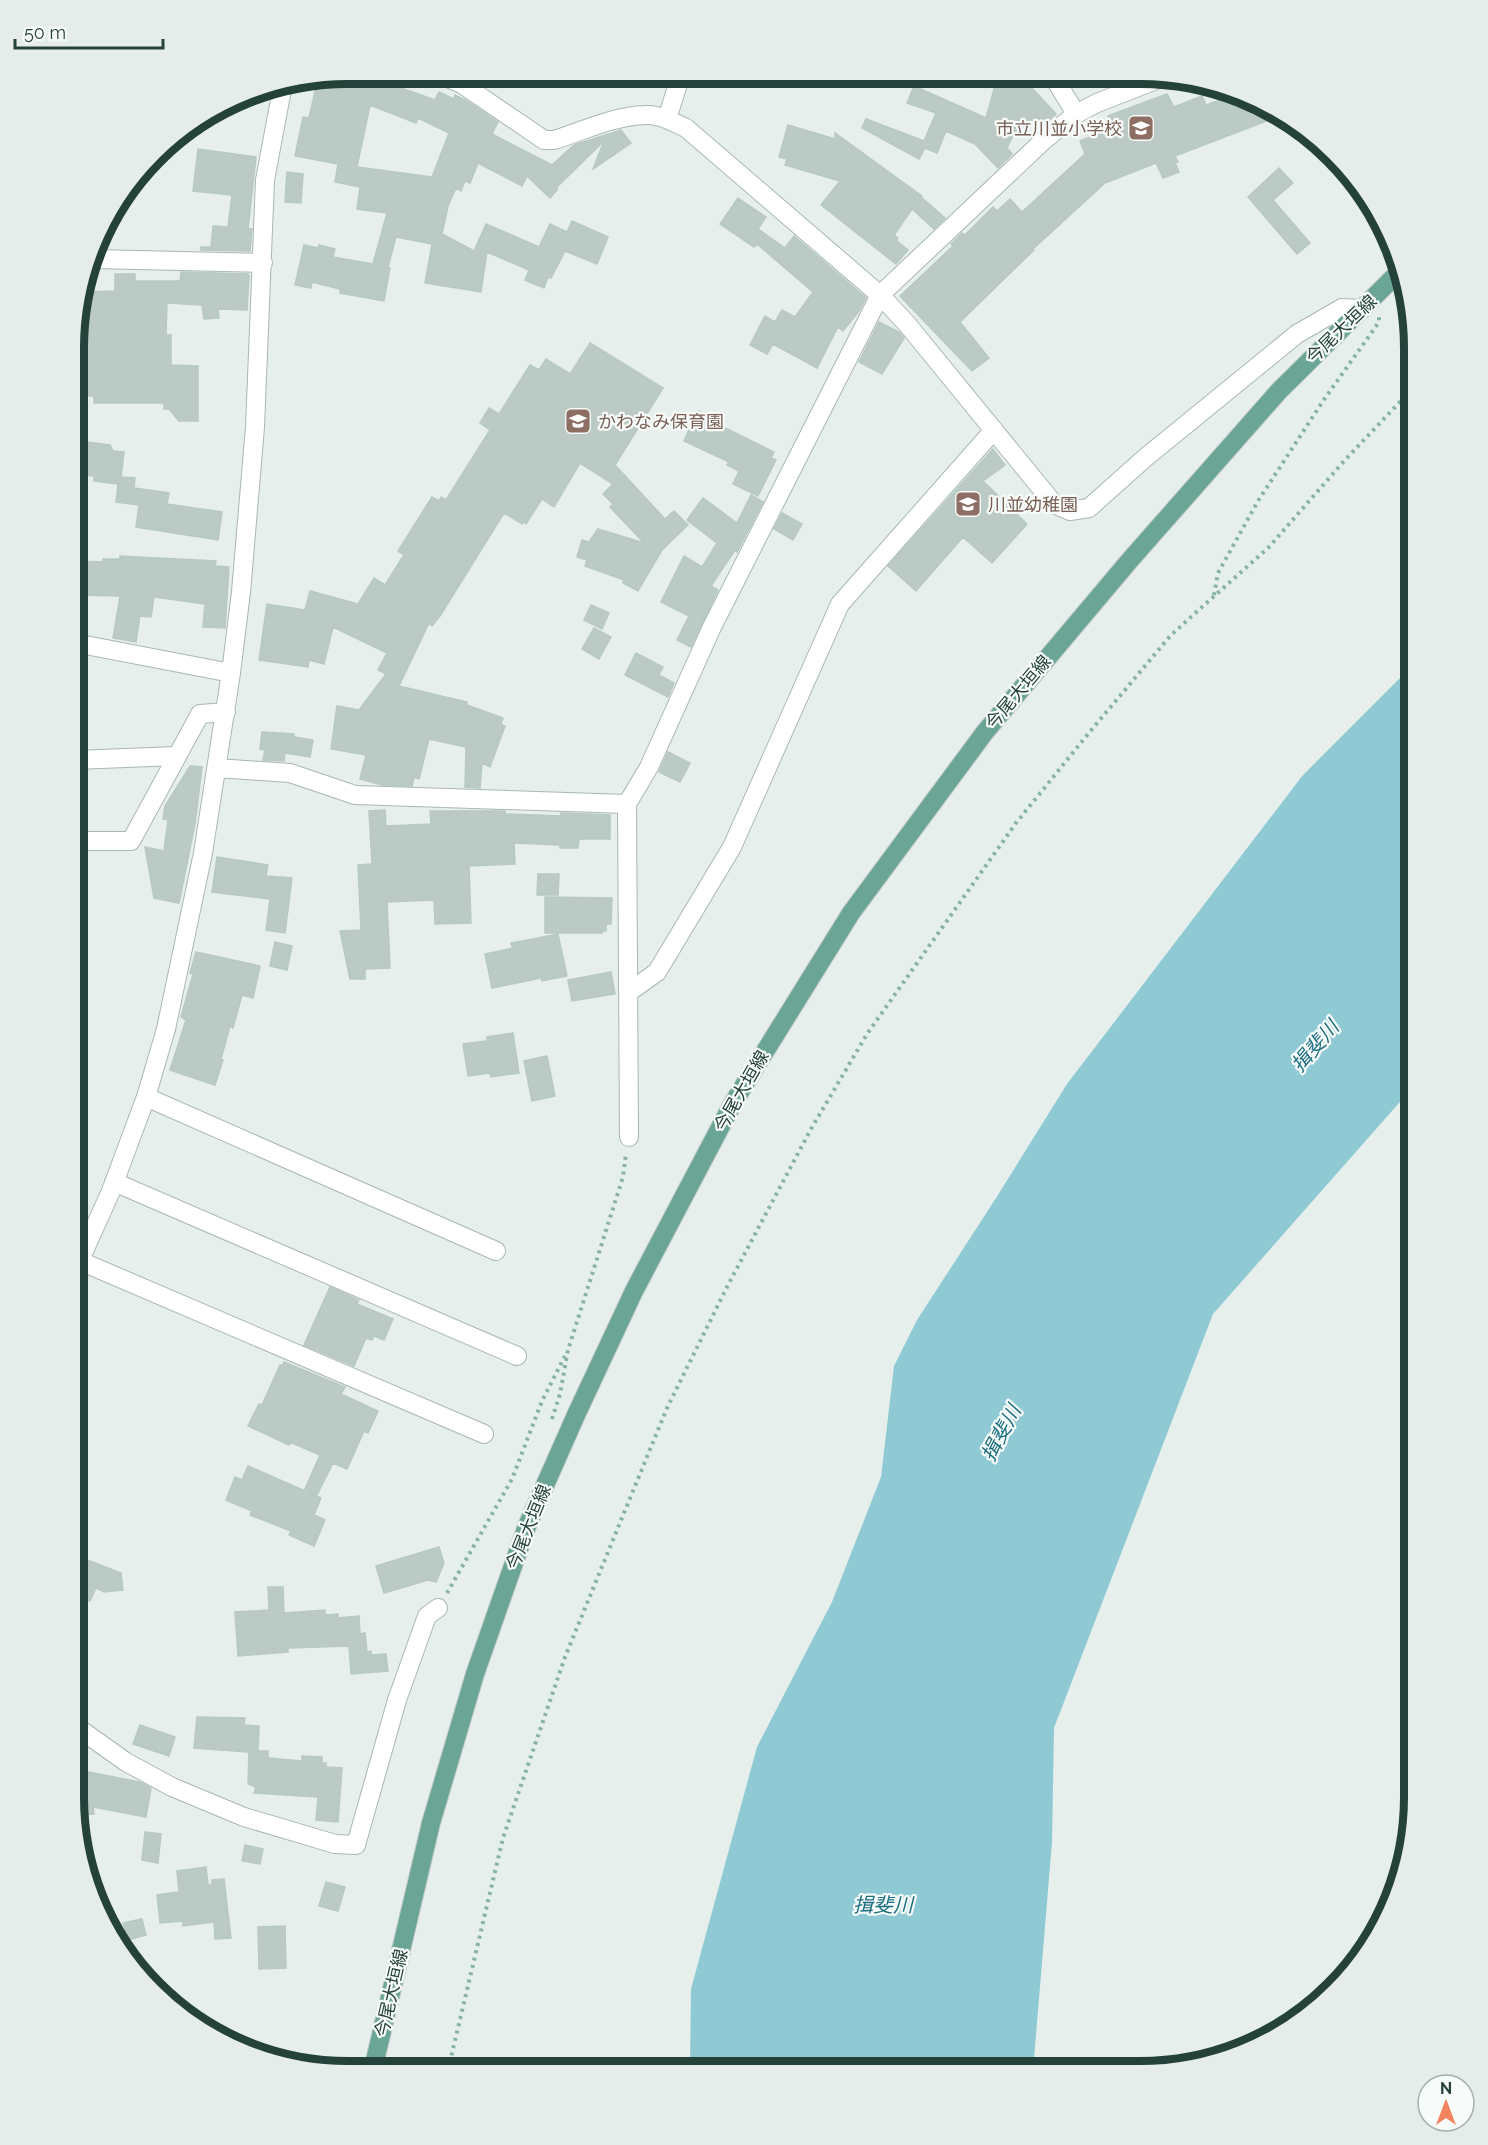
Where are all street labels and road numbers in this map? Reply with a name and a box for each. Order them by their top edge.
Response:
street label: 今尾大垣線 [1301,290,1381,368]
street label: 今尾大垣線 [981,651,1055,733]
street label: 今尾大垣線 [709,1047,773,1135]
street label: 今尾大垣線 [501,1481,555,1573]
street label: 今尾大垣線 [371,1947,411,2039]

